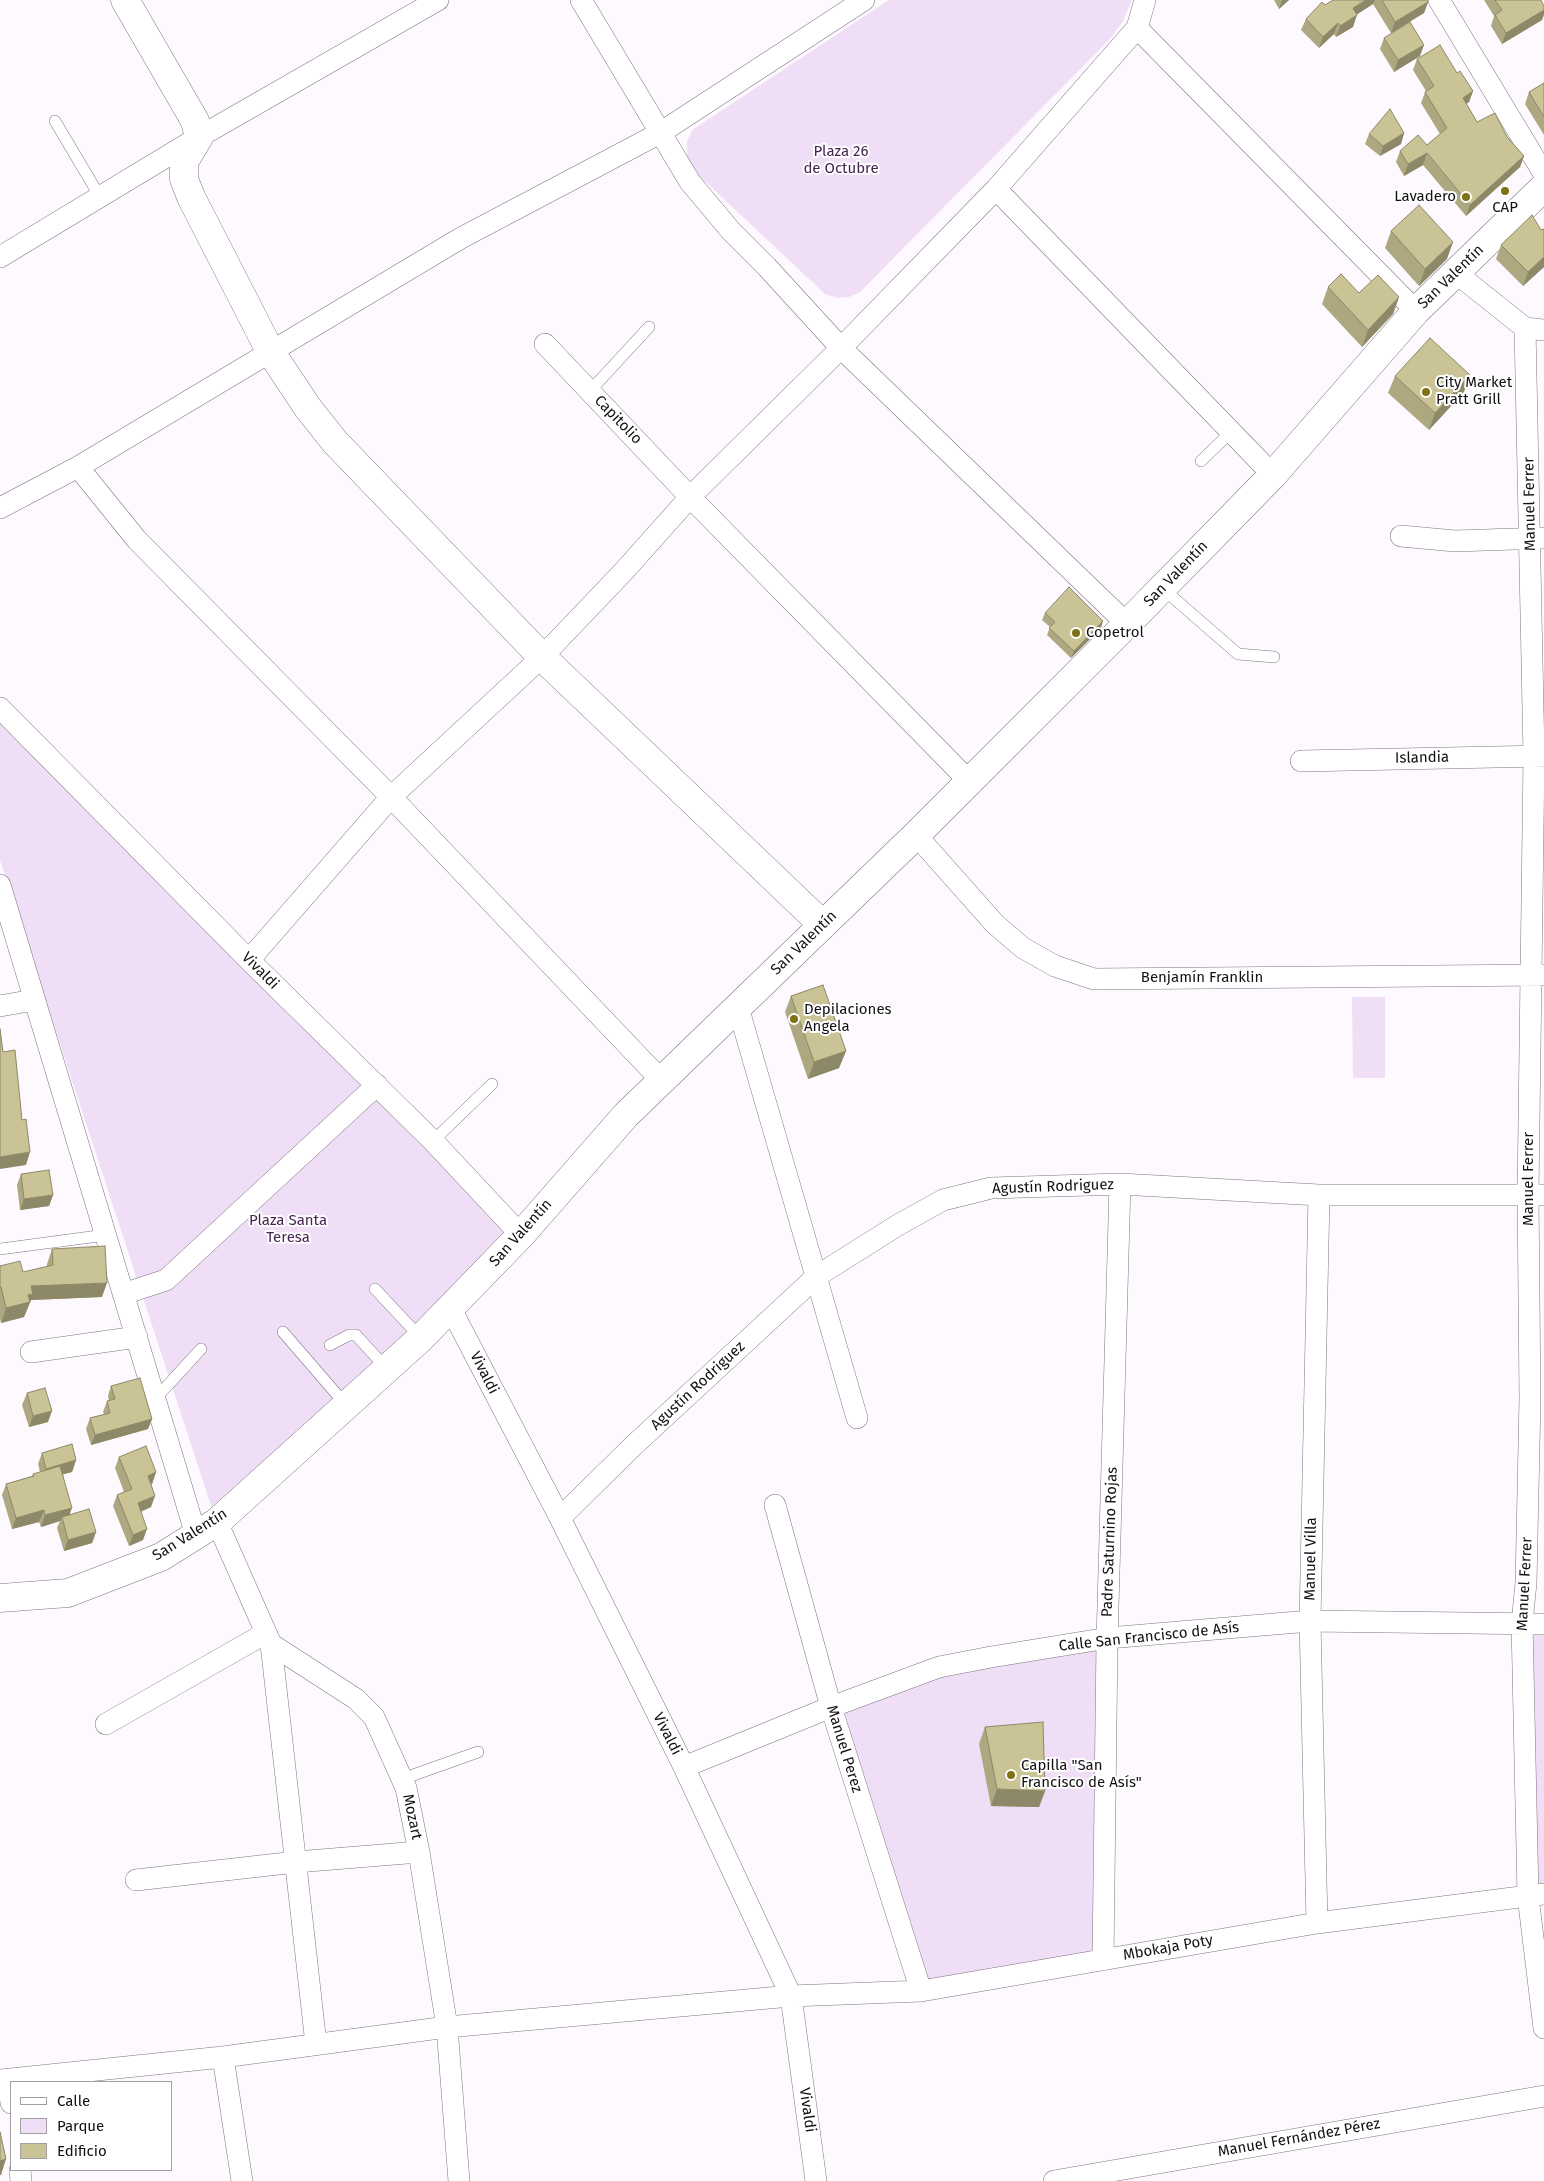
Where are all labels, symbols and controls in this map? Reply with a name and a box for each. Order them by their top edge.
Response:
park label: Plaza 26 de Octubre [803,143,879,178]
marker: CAP [1499,185,1511,197]
place label: Lavadero [1394,188,1456,206]
marker: Lavadero [1460,191,1472,203]
place label: CAP [1492,199,1518,217]
street label: San Valentín [1414,241,1488,313]
place label: City Market Pratt Grill [1436,374,1512,409]
marker: City Market Pratt Grill [1420,386,1432,398]
street label: Capitolio [590,392,646,448]
street label: Manuel Ferrer [1520,457,1540,551]
street label: San Valentín [1140,537,1212,611]
place label: Copetrol [1086,624,1144,642]
marker: Copetrol [1070,627,1082,639]
street label: Islandia [1395,749,1449,767]
street label: San Valentín [767,907,841,979]
street label: Vivaldi [238,949,282,993]
street label: Benjamín Franklin [1141,969,1263,987]
place label: Depilaciones Angela [804,1001,892,1036]
marker: Depilaciones Angela [788,1013,800,1025]
street label: Manuel Ferrer [1520,1132,1538,1226]
street label: Agustín Rodriguez [992,1176,1114,1198]
street label: San Valentín [486,1196,556,1270]
park label: Plaza Santa Teresa [249,1212,327,1247]
street label: Agustín Rodriguez [647,1338,749,1434]
street label: Vivaldi [466,1349,502,1397]
street label: Padre Saturnino Rojas [1098,1467,1122,1617]
street label: San Valentín [149,1505,231,1565]
street label: Manuel Villa [1301,1517,1321,1601]
street label: Manuel Ferrer [1514,1537,1536,1631]
street label: Calle San Francisco de Asís [1058,1619,1240,1655]
street label: Manuel Perez [822,1703,866,1795]
street label: Vivaldi [649,1710,685,1758]
place label: Capilla "San Francisco de Asís" [1021,1757,1142,1792]
marker: Capilla "San Francisco de Asís" [1005,1769,1017,1781]
street label: Mozart [398,1793,426,1841]
street label: Mbokaja Poty [1122,1931,1214,1965]
legend [10,2081,172,2171]
street label: Vivaldi [795,2086,819,2134]
text: Calle [57,2092,90,2110]
street label: Manuel Fernández Pérez [1216,2115,1382,2161]
text: Parque [57,2117,104,2135]
text: Edificio [57,2142,107,2160]

